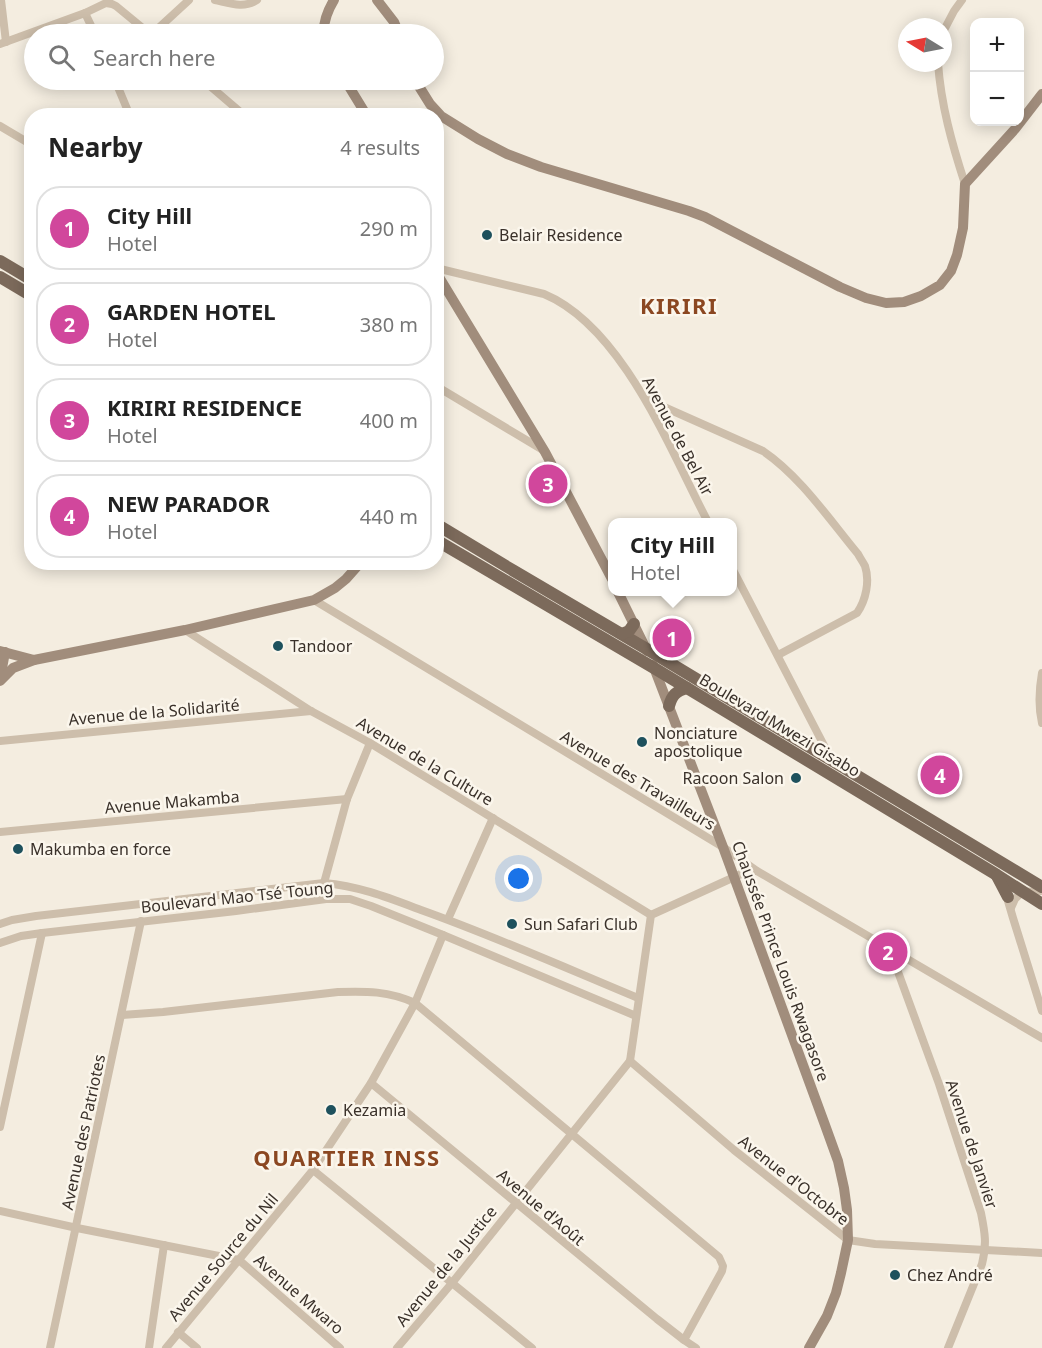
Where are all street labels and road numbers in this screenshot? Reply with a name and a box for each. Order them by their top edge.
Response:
street label: Avenue de Bel Air [637,373,719,500]
street label: Boulevard Mwezi Gisabo [696,668,864,782]
street label: Avenue de la Solidarité [68,694,240,730]
street label: Avenue de la Culture [353,711,497,811]
street label: Avenue des Travailleurs [556,725,720,835]
street label: Avenue Makamba [104,785,240,819]
street label: Chaussée Prince Louis Rwagasore [727,838,835,1084]
street label: Boulevard Mao Tsé Toung [140,876,334,918]
street label: Avenue des Patriotes [56,1052,110,1212]
street label: Avenue de Janvier [941,1077,1003,1212]
street label: Avenue d'Octobre [734,1130,854,1230]
street label: Avenue d'Août [492,1164,590,1250]
street label: Avenue Source du Nil [163,1189,283,1325]
street label: Avenue de la Justice [391,1201,501,1331]
street label: Avenue Mwaro [249,1249,349,1339]

